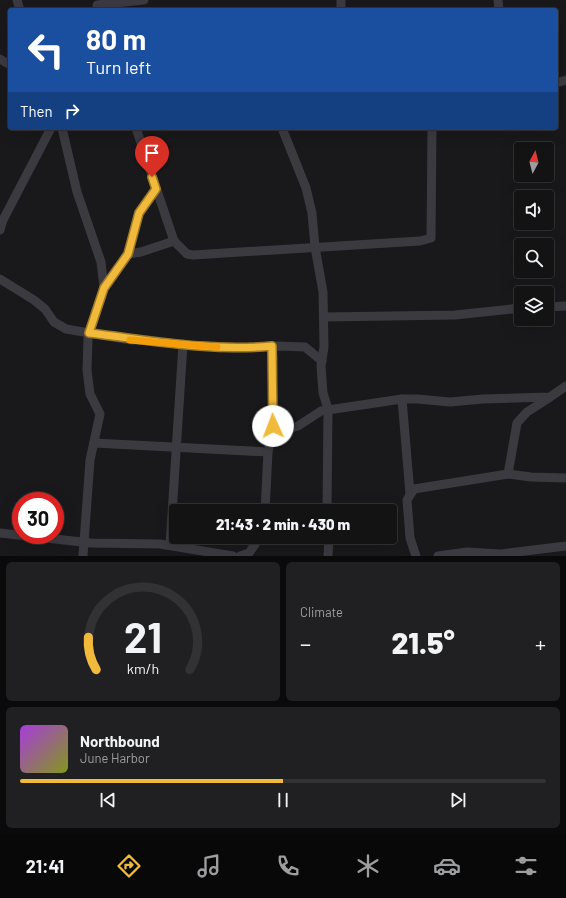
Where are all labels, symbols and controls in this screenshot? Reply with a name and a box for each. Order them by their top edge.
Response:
text: 80 m [86,22,146,56]
icon: left [20,24,72,76]
text: Turn left [86,56,152,78]
icon: right [61,100,83,122]
text: Then [20,102,53,120]
pin [135,136,169,177]
icon: arrive [141,142,163,164]
north arrow [514,142,554,182]
map controls [514,142,554,326]
button: sound [514,190,554,230]
button: search [514,238,554,278]
button: layers [514,286,554,326]
position arrow [252,405,294,447]
speed limit sign: 30 [12,492,64,544]
text: 21:43 · 2 min · 430 m [216,515,350,533]
text: Climate [300,604,343,620]
text: 21 [124,610,162,660]
text: 21.5° [391,624,455,660]
text: − [300,630,311,656]
text: + [535,630,546,656]
text: km/h [127,659,159,676]
text: Northbound [80,732,160,750]
text: June Harbor [80,750,150,766]
icon: previous [97,789,119,811]
icon: pause [272,789,294,811]
icon: next [447,789,469,811]
icon: directions [115,852,143,880]
icon: music [195,852,223,880]
icon: phone [274,852,302,880]
icon: climate [354,852,382,880]
icon: car [433,852,461,880]
icon: filters [512,852,540,880]
text: 21:41 [26,855,64,877]

